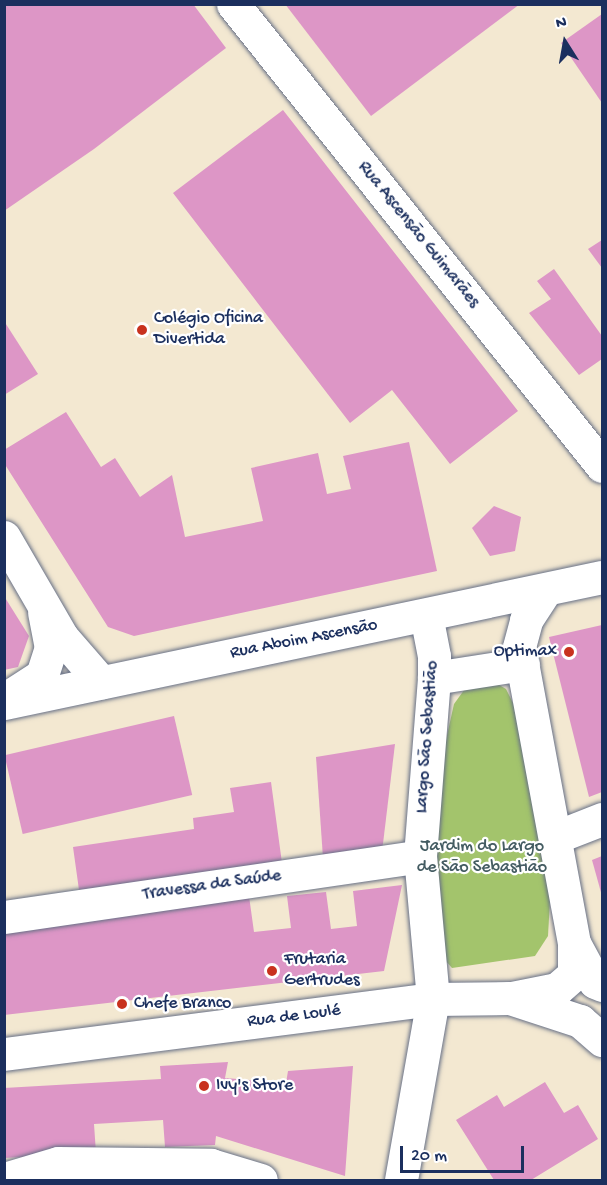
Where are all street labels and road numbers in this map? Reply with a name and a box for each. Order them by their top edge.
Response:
street label: Rua Ascensão Guimarães [352,157,484,313]
street label: Rua Aboim Ascensão [228,615,380,665]
street label: Largo São Sebastião [412,660,444,814]
street label: Travessa da Saúde [141,866,283,906]
street label: Rua de Loulé [246,1001,342,1033]

